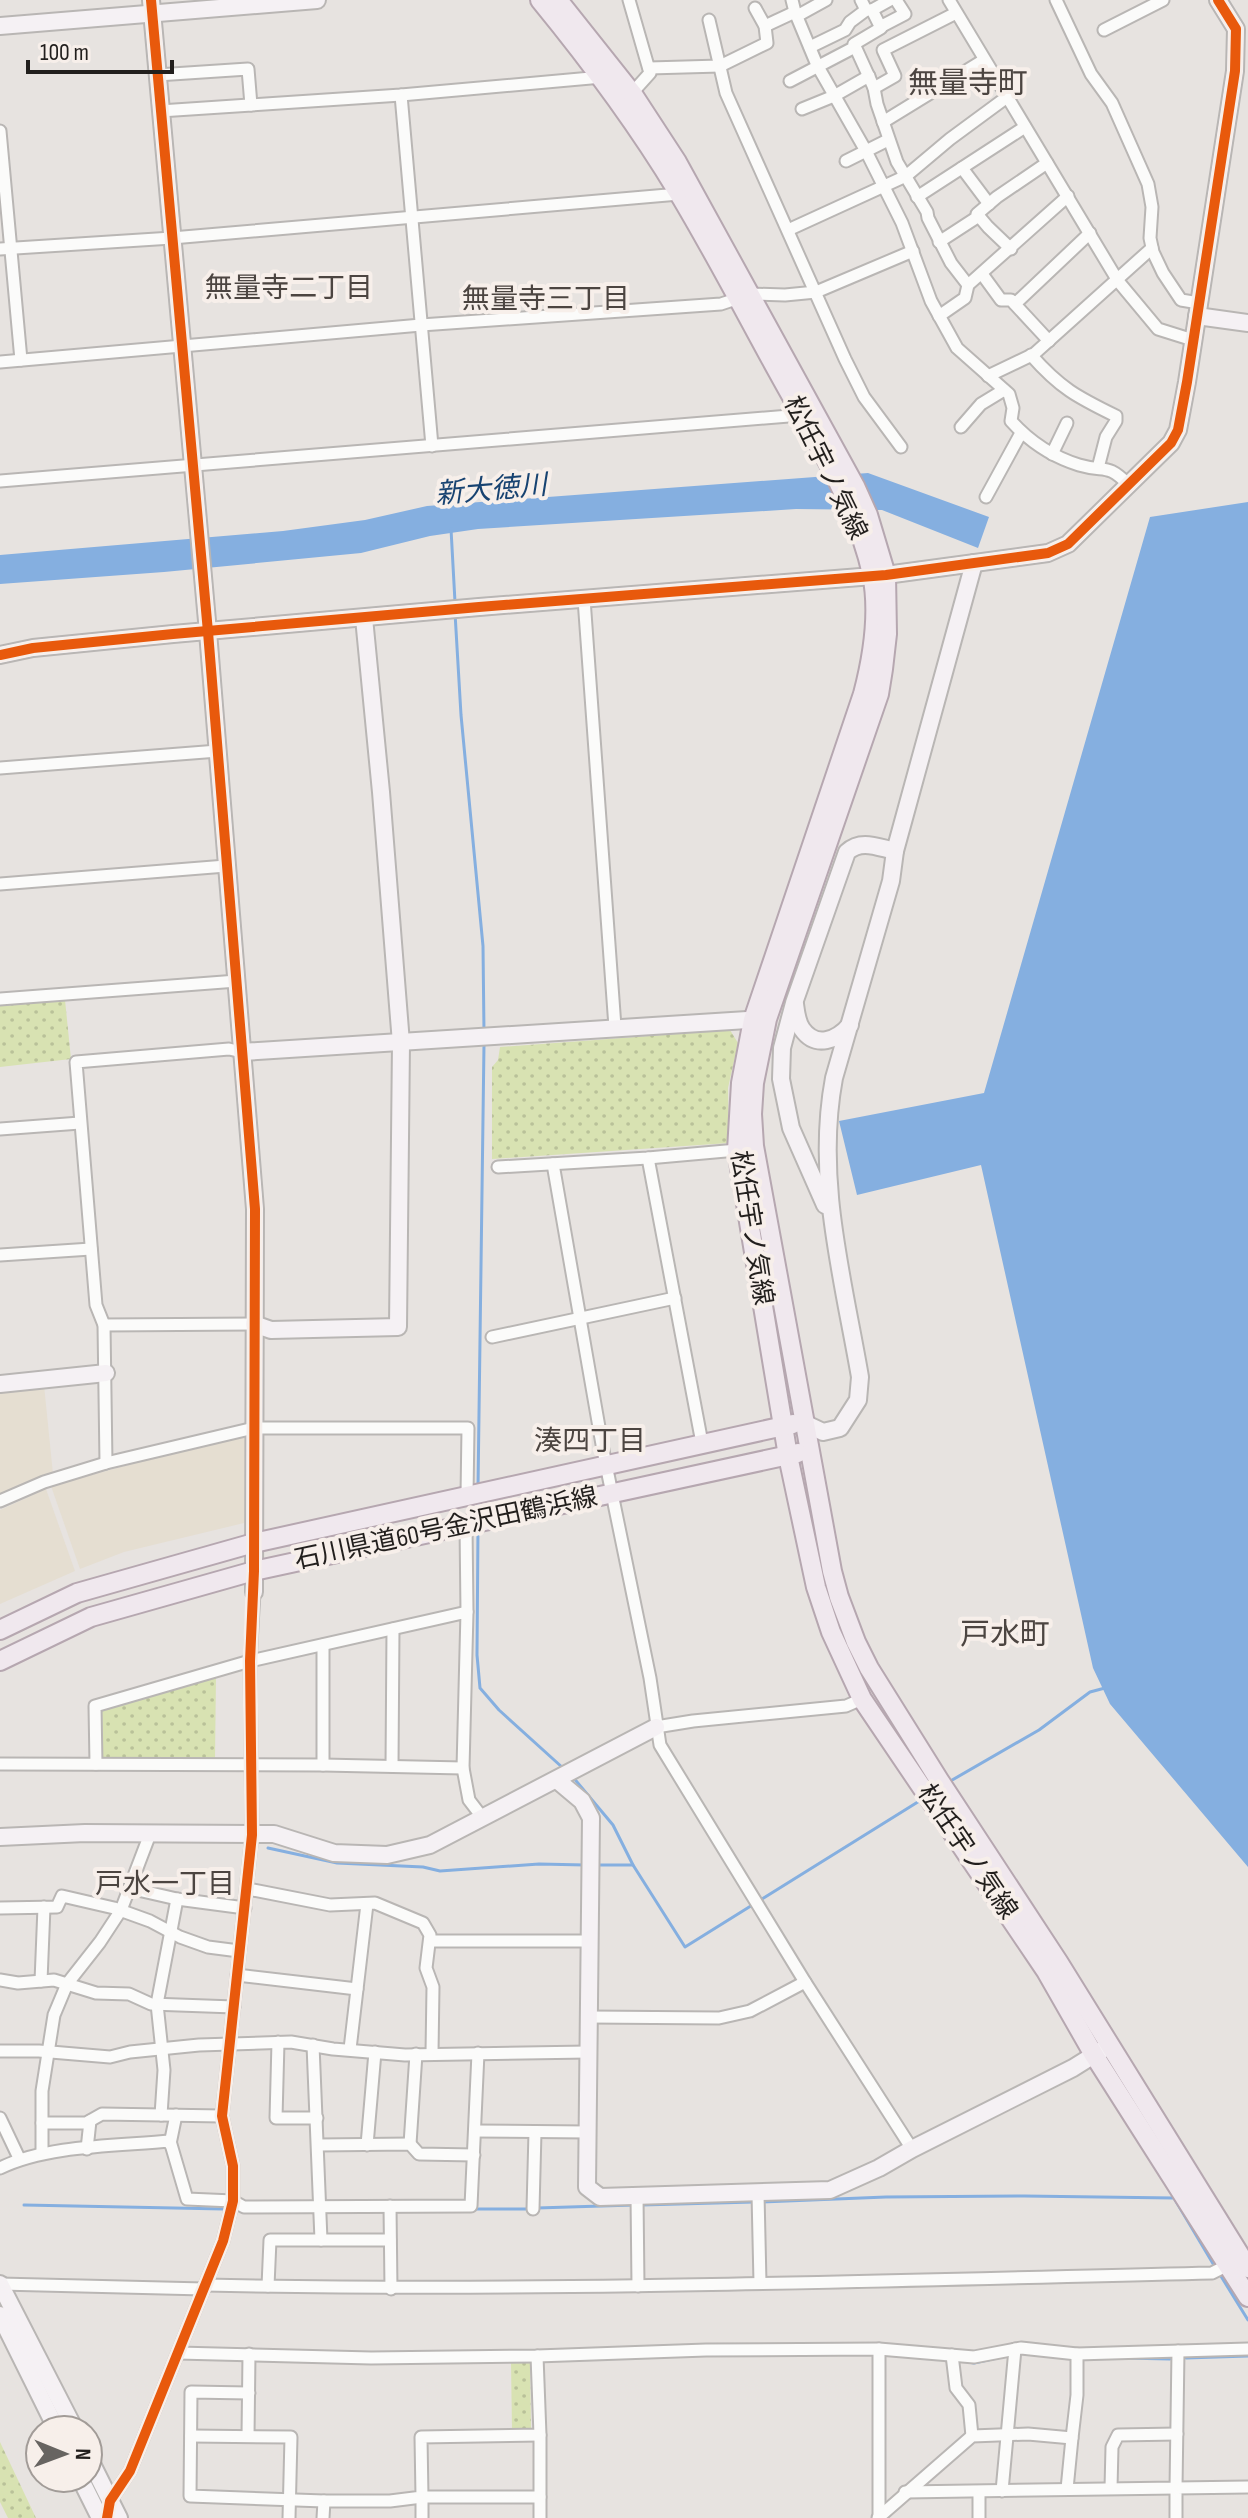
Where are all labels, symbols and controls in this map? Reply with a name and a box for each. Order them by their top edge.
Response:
scale bar [28,24,172,74]
text: 100 m [40,38,89,67]
district label: 無量寺町 [908,66,1028,102]
district label: 無量寺二丁目 [205,272,373,305]
district label: 無量寺三丁目 [462,283,630,316]
street label: 松任宇ノ気線 [777,391,873,545]
water label: 新大徳川 [434,468,551,511]
street label: 松任宇ノ気線 [723,1149,779,1307]
district label: 湊四丁目 [534,1425,646,1458]
street label: 石川県道60号金沢田鶴浜線 [292,1482,600,1576]
district label: 戸水町 [960,1617,1050,1653]
street label: 松任宇ノ気線 [911,1779,1023,1925]
district label: 戸水一丁目 [95,1868,235,1901]
north arrow [24,2414,104,2494]
text: N [69,2448,96,2460]

